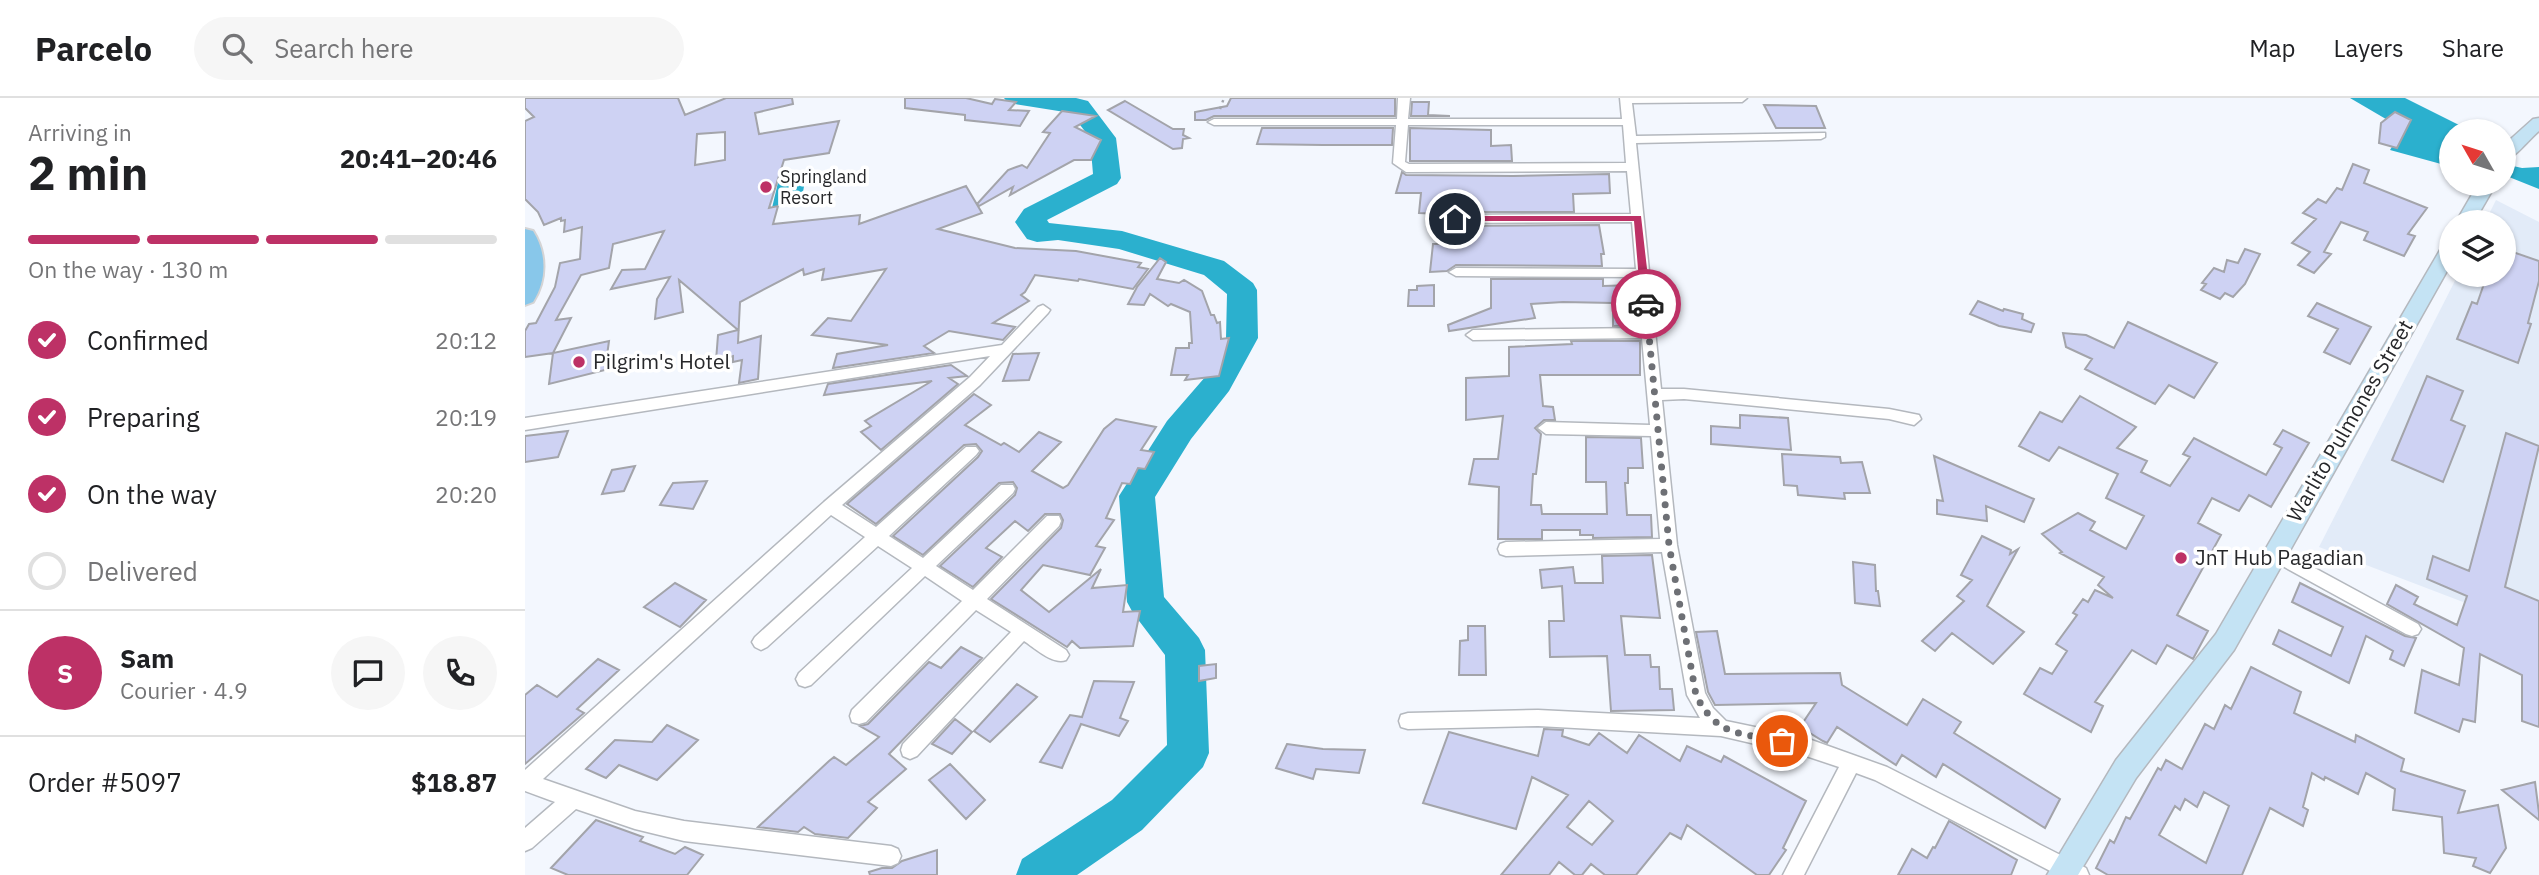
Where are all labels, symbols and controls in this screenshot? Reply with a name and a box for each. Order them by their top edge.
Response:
search box [194,17,684,80]
text: Parcelo [35,27,152,70]
icon: search [218,29,256,67]
text: Search here [274,31,414,65]
text: Map [2249,32,2296,64]
text: Layers [2334,32,2404,64]
text: Share [2442,32,2504,64]
text: Arriving in [28,117,132,147]
north arrow [2439,119,2517,196]
map controls [2439,119,2516,287]
text: 20:41–20:46 [340,141,497,175]
text: 2 min [28,143,148,203]
place label: Springland Resort [780,165,867,209]
marker: Springland Resort [758,179,774,195]
pin [1425,189,1485,249]
icon: home [1436,200,1474,238]
button: layers [2439,210,2516,287]
text: On the way · 130 m [28,254,228,284]
courier [1611,269,1681,339]
icon: car [1627,285,1665,323]
street label: Warlito Pulmones Street [2280,314,2419,527]
icon: check [28,321,66,359]
text: Confirmed [87,323,209,357]
text: 20:12 [435,325,497,355]
place label: Pilgrim's Hotel [593,347,730,375]
marker: Pilgrim's Hotel [571,354,587,370]
icon: check [28,398,66,436]
text: Preparing [87,400,200,434]
text: 20:19 [435,402,497,432]
icon: check [28,475,66,513]
text: On the way [87,477,217,511]
text: 20:20 [435,479,497,509]
place label: JnT Hub Pagadian [2195,543,2364,571]
marker: JnT Hub Pagadian [2173,550,2189,566]
text: Delivered [87,554,198,588]
button: chat [331,636,405,710]
button: phone [423,636,497,710]
text: Sam [120,641,174,675]
text: S [57,656,73,690]
text: Courier · 4.9 [120,675,248,705]
pin [1752,711,1812,771]
icon: bag [1763,722,1801,760]
text: Order #5097 [28,765,182,799]
text: $18.87 [411,765,497,799]

